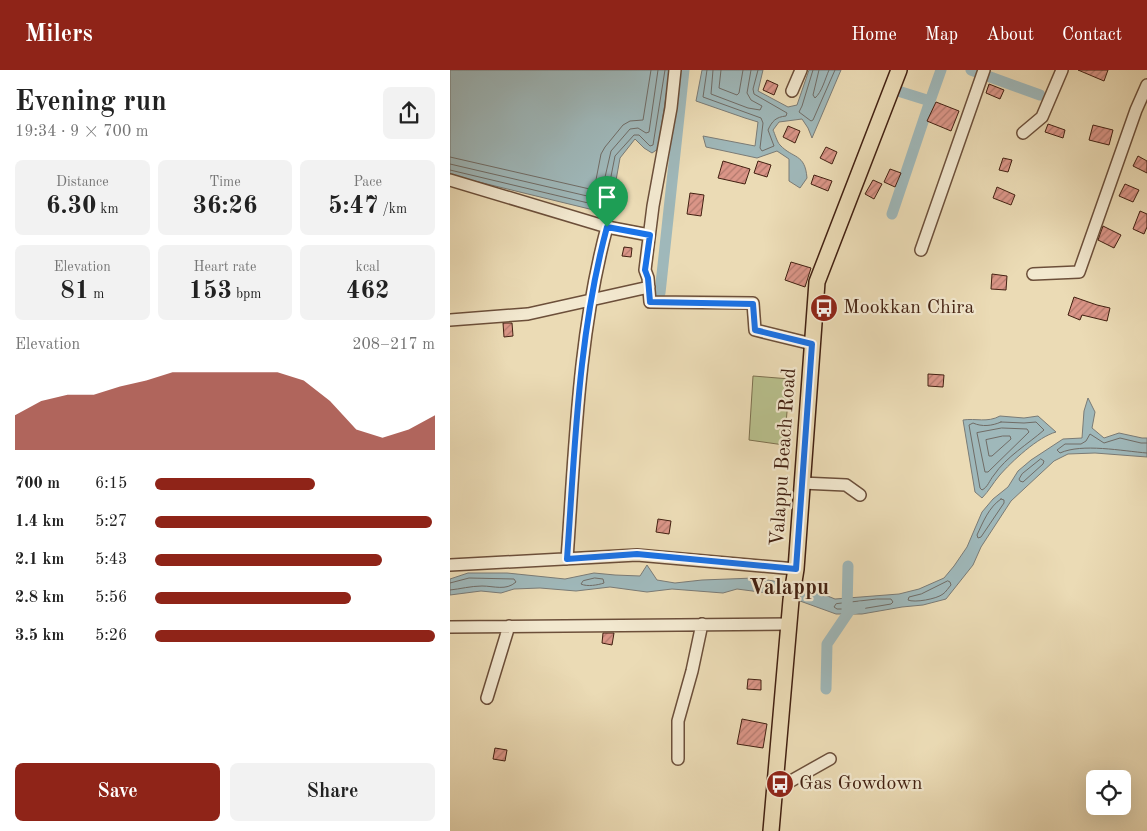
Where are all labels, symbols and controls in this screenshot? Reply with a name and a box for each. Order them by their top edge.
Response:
text: Milers [25,23,93,47]
text: Home [851,26,897,44]
text: Map [925,26,958,44]
text: About [986,26,1034,44]
text: Contact [1062,26,1122,44]
button: share [383,87,435,139]
text: Evening run [15,89,167,117]
text: 19:34 · 9 × 700 m [15,124,148,140]
text: Distance [56,175,109,189]
text: Time [209,175,241,189]
text: Pace [353,175,382,189]
pin [586,176,628,227]
icon: arrive [593,183,621,211]
text: 6.30 [46,194,96,219]
text: 36:26 [192,194,258,219]
text: 5:47 [328,194,379,219]
text: km [96,202,119,216]
text: /km [379,202,407,216]
text: Elevation [54,260,111,274]
text: Heart rate [194,260,256,274]
text: kcal [356,260,380,274]
text: 81 [60,279,89,304]
text: 153 [189,279,232,304]
text: 462 [346,279,389,304]
text: m [89,287,104,301]
text: bpm [232,287,261,301]
bus stop icon: Mookkan Chira [809,293,839,323]
place label: Mookkan Chira [843,298,975,318]
text: Elevation [15,337,80,353]
text: 208–217 m [352,337,435,353]
street label: Valappu Beach Road [768,367,800,547]
text: 700 m [15,476,60,492]
text: 6:15 [95,476,127,492]
text: 1.4 km [15,514,64,530]
text: 5:27 [95,514,127,530]
text: 2.1 km [15,552,64,568]
text: 5:43 [95,552,127,568]
district label: Valappu [749,577,829,599]
text: 2.8 km [15,590,64,606]
text: 5:56 [95,590,127,606]
text: 3.5 km [15,628,64,644]
text: 5:26 [95,628,127,644]
button: Save [15,763,220,821]
button: Share [230,763,435,821]
bus stop icon: Gas Gowdown [765,769,795,799]
map controls [1086,770,1131,815]
button: locate [1086,770,1131,815]
place label: Gas Gowdown [799,774,923,794]

